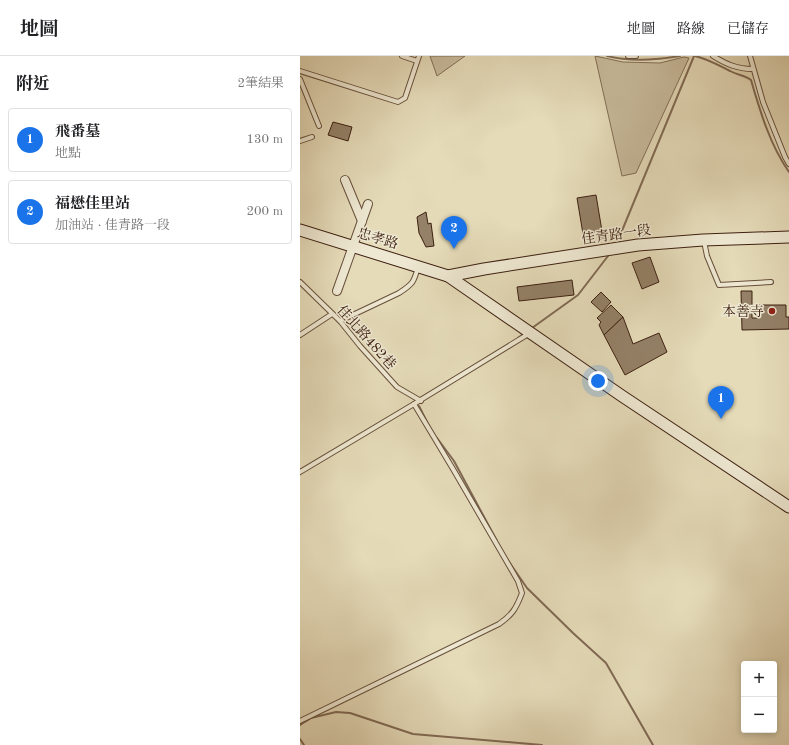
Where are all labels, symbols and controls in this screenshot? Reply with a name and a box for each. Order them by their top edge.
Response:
text: 地圖 [20,21,58,40]
text: 地圖 [627,22,655,36]
text: 路線 [677,22,705,36]
text: 已儲存 [727,22,769,36]
text: 附近 [16,76,50,93]
text: 2筆結果 [237,77,284,90]
text: 飛番墓 [55,125,100,140]
text: 1 [26,133,34,146]
text: 130 m [246,133,283,146]
text: 地點 [55,147,81,160]
text: 福懋佳里站 [55,197,130,212]
text: 2 [26,205,34,218]
text: 200 m [246,205,283,218]
pin: 2 [441,216,467,249]
text: 加油站 · 佳青路一段 [55,219,170,232]
street label: 佳青路一段 [580,222,652,247]
street label: 忠孝路 [356,225,400,252]
street label: 佳北路482巷 [334,302,399,372]
place label: 本善寺 [722,304,764,319]
marker: 本善寺 [767,306,777,316]
your location [588,371,608,391]
pin: 1 [708,386,734,419]
map controls [741,661,777,733]
button: + [741,661,777,697]
button: − [741,697,777,733]

